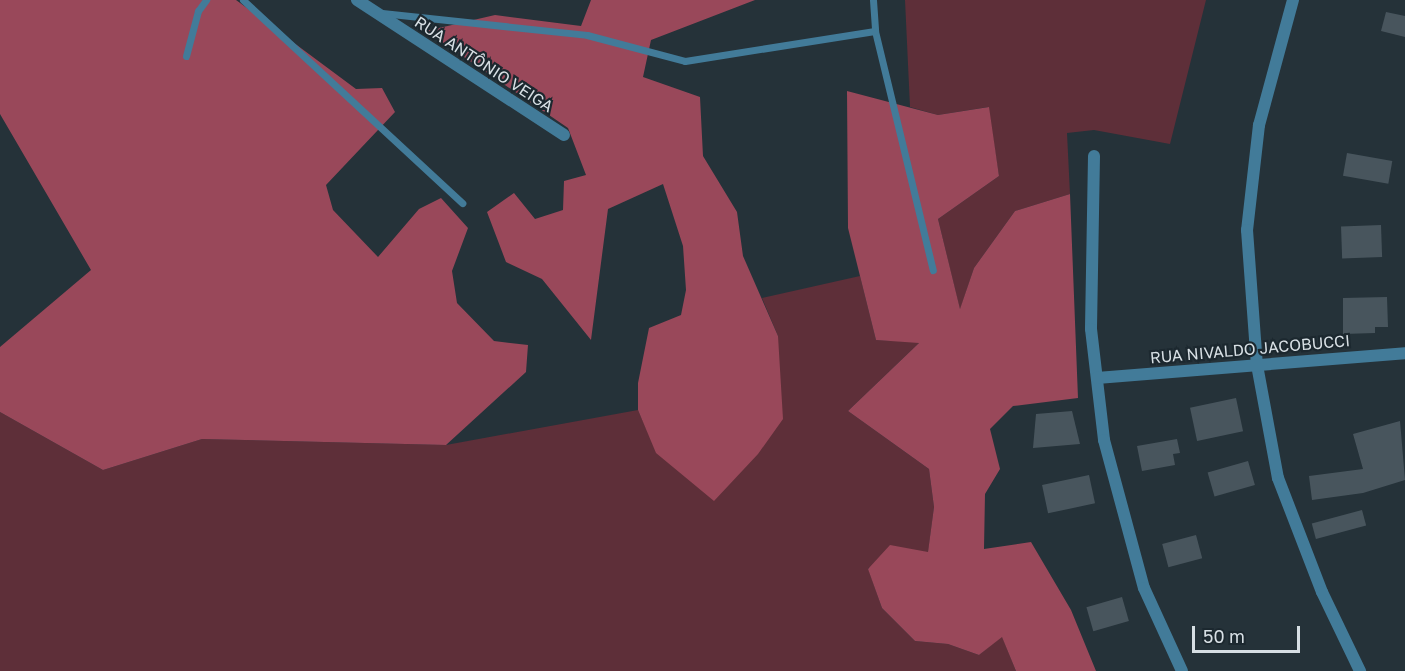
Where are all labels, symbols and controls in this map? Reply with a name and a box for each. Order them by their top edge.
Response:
street label: RUA ANTÔNIO VEIGA [411,12,557,116]
street label: RUA NIVALDO JACOBUCCI [1149,331,1351,367]
scale bar [1195,614,1303,652]
text: 50 m [1203,625,1245,647]

